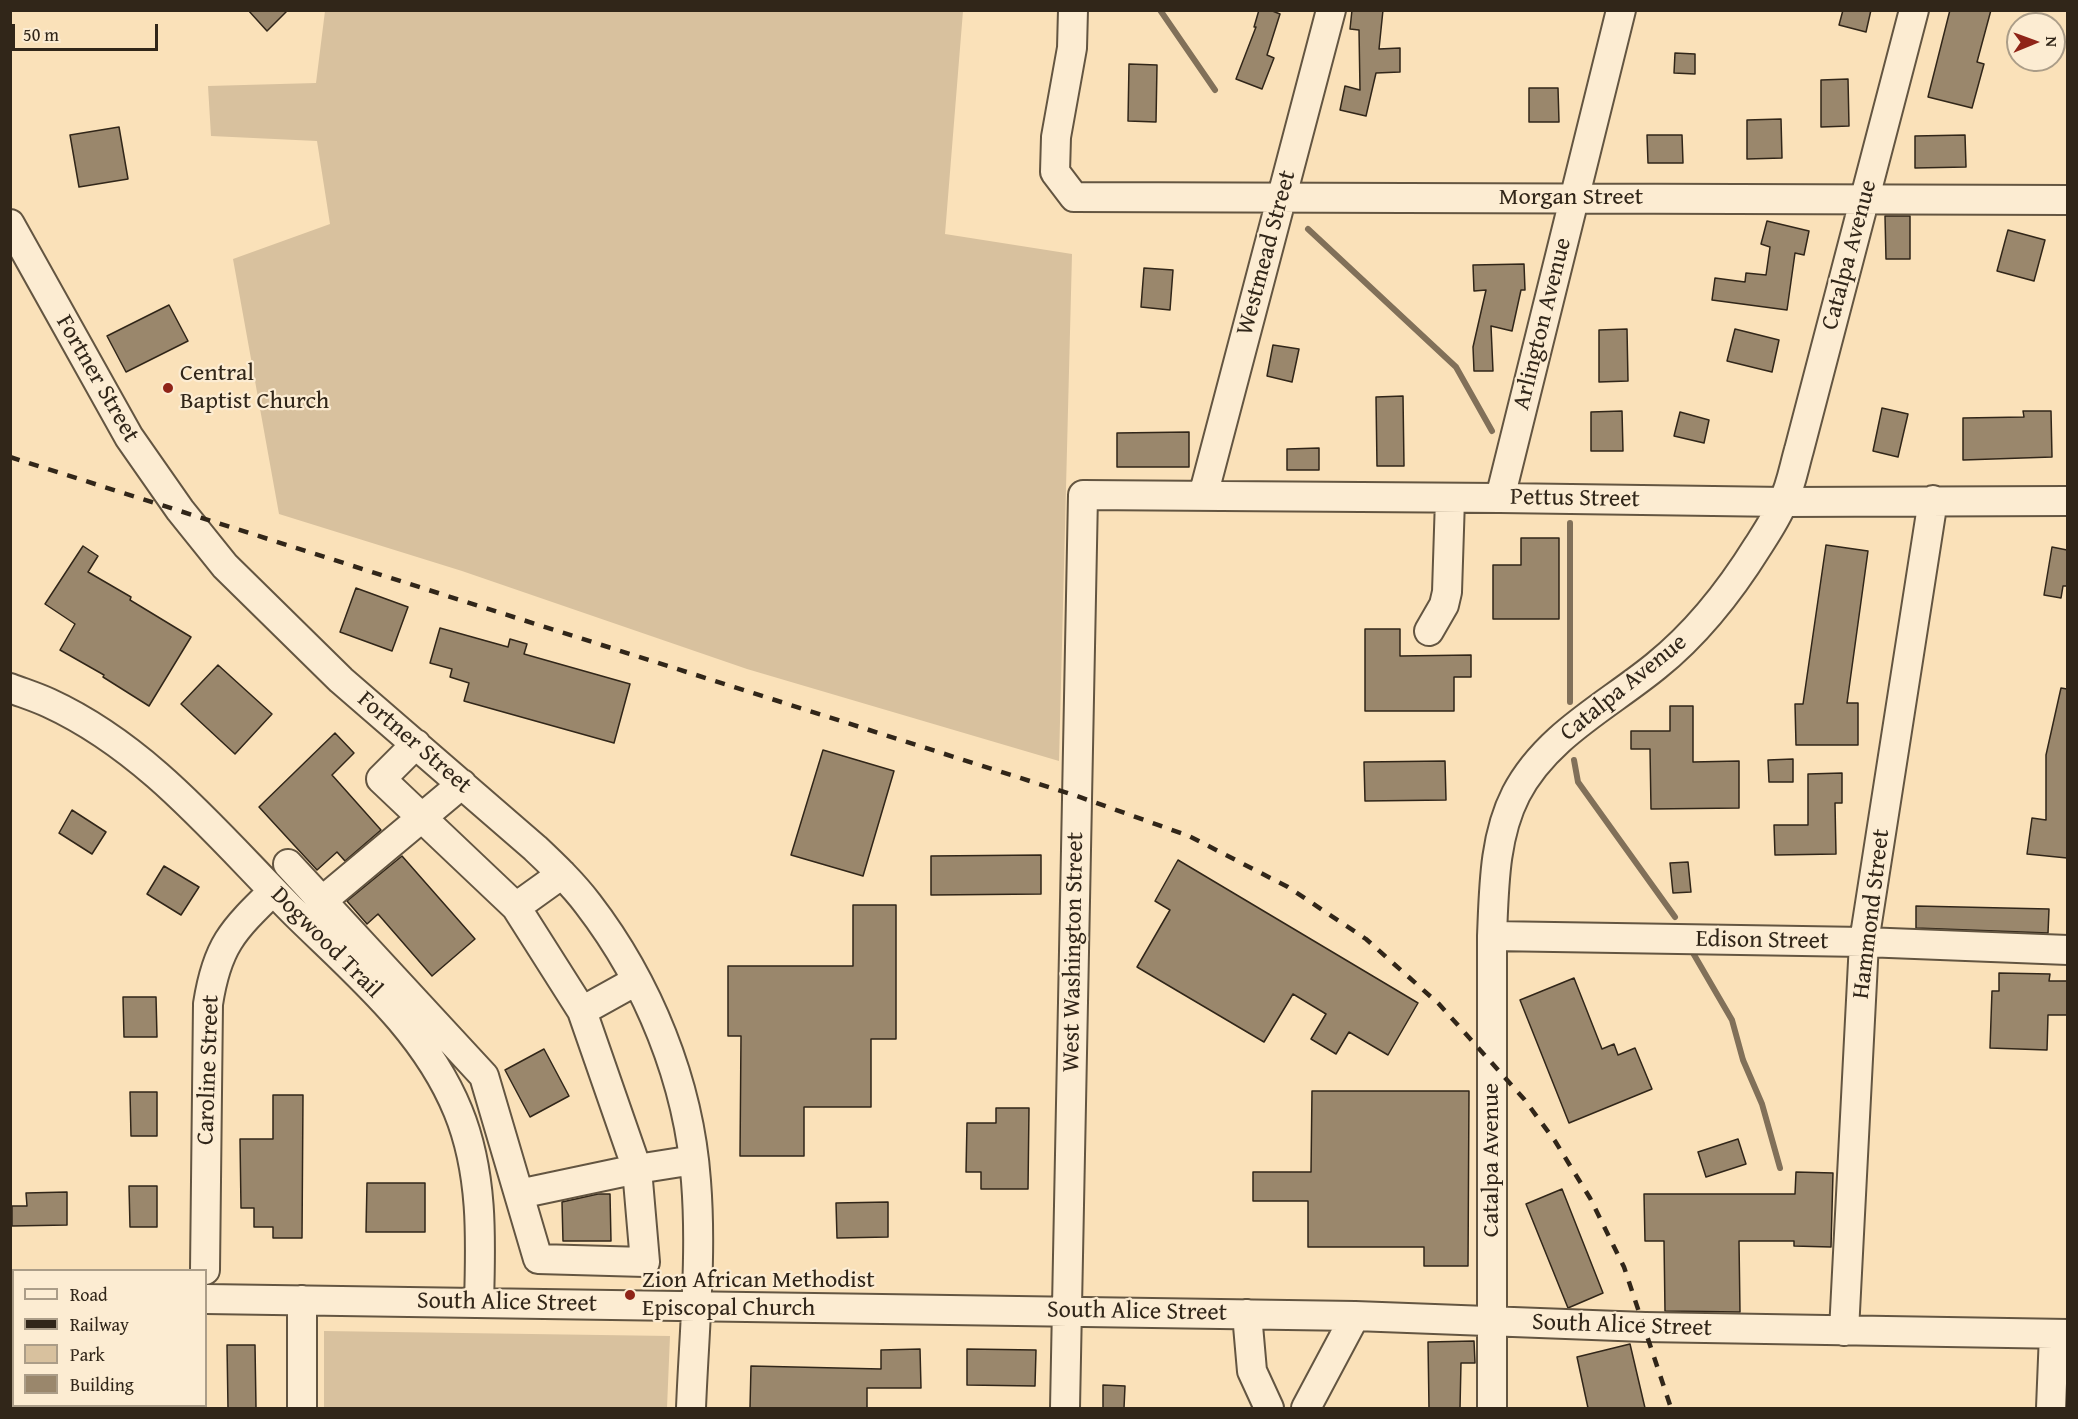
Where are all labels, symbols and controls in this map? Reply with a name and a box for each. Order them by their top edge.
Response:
scale bar [15,12,160,50]
north arrow [2006,12,2066,72]
text: 50 m [23,21,59,48]
text: N [2040,36,2064,47]
street label: Westmead Street [1231,167,1303,339]
street label: Catalpa Avenue [1816,177,1884,333]
street label: Morgan Street [1499,184,1643,212]
street label: Arlington Avenue [1508,235,1578,413]
street label: Fortner Street [49,310,145,448]
place label: Central Baptist Church [180,360,329,416]
marker: Central Baptist Church [161,381,175,395]
street label: Pettus Street [1510,483,1640,515]
street label: Catalpa Avenue [1555,628,1693,748]
street label: Fortner Street [351,686,477,800]
street label: Hammond Street [1847,827,1897,1001]
street label: West Washington Street [1058,832,1090,1072]
street label: Dogwood Trail [264,881,388,1005]
street label: Edison Street [1695,925,1829,957]
street label: Caroline Street [192,994,226,1146]
street label: Catalpa Avenue [1478,1083,1506,1237]
place label: Zion African Methodist Episcopal Church [642,1267,875,1323]
legend [12,1269,207,1407]
text: Road [70,1281,108,1308]
street label: South Alice Street [417,1287,597,1319]
marker: Zion African Methodist Episcopal Church [623,1288,637,1302]
street label: South Alice Street [1047,1296,1227,1328]
street label: South Alice Street [1531,1308,1713,1344]
text: Railway [70,1311,129,1338]
text: Park [70,1341,105,1368]
text: Building [70,1371,134,1398]

